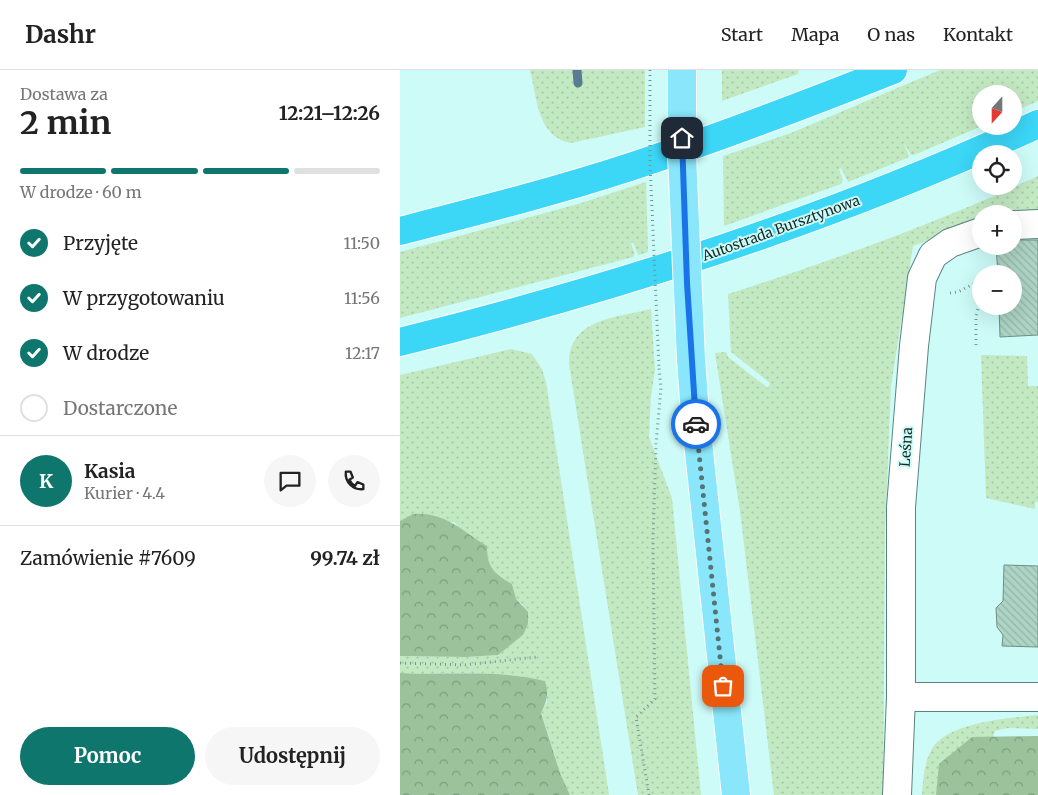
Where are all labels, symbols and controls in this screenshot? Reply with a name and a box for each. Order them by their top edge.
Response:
text: Dashr [25,19,96,50]
text: Start [721,23,763,46]
text: Mapa [791,23,839,46]
text: O nas [867,23,915,46]
text: Kontakt [943,23,1013,46]
text: Dostawa za [20,84,108,104]
north arrow [972,85,1022,135]
map controls [972,85,1022,315]
text: 12:21–12:26 [279,101,380,125]
text: 2 min [20,103,111,143]
pin [661,117,703,159]
icon: home [668,124,696,152]
button: locate [972,145,1022,195]
text: W drodze · 60 m [20,182,142,202]
street label: Autostrada Bursztynowa [699,191,863,265]
button: + [972,205,1022,255]
icon: check [20,229,48,257]
text: Przyjęte [63,231,138,255]
text: 11:50 [343,233,380,253]
button: − [972,265,1022,315]
icon: check [20,284,48,312]
text: W przygotowaniu [63,286,225,310]
text: 11:56 [344,288,380,308]
icon: check [20,339,48,367]
text: W drodze [63,341,149,365]
text: 12:17 [345,343,380,363]
text: Dostarczone [63,396,177,420]
courier [671,399,721,449]
icon: car [682,410,710,438]
street label: Leśna [896,426,916,468]
button: chat [264,455,316,507]
button: phone [328,455,380,507]
text: Kasia [84,459,135,483]
text: K [39,469,53,493]
text: Kurier · 4.4 [84,483,165,503]
text: Zamówienie #7609 [20,546,196,570]
text: 99.74 zł [310,546,380,570]
pin [702,665,744,707]
icon: bag [709,672,737,700]
button: Pomoc [20,727,195,785]
button: Udostępnij [205,727,380,785]

